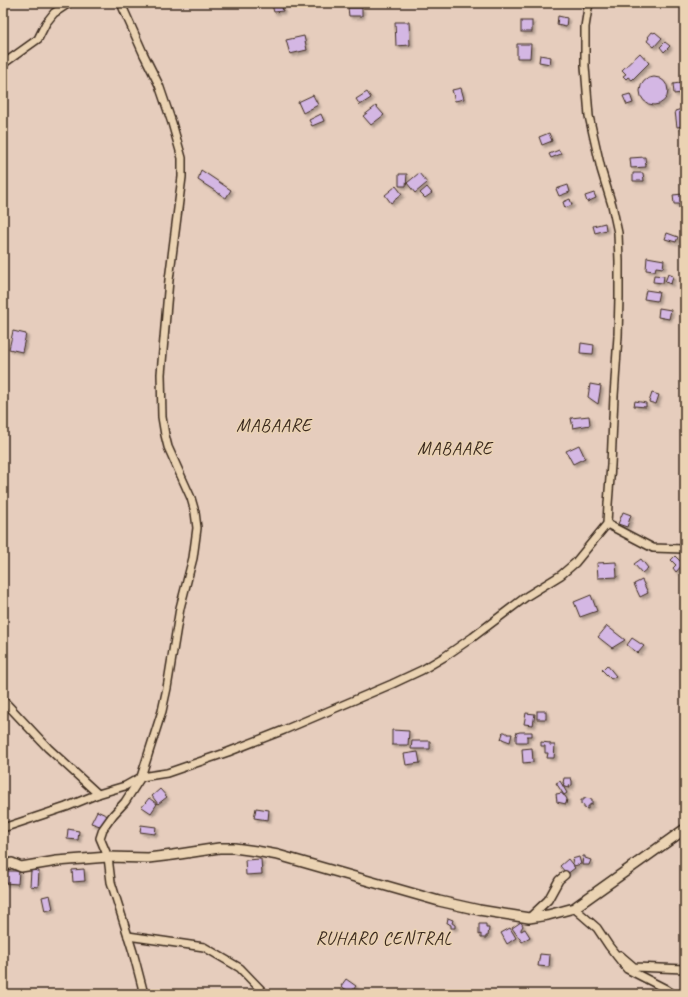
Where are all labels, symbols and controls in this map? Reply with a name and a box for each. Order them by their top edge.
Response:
district label: MABAARE [236,414,313,436]
district label: MABAARE [417,437,494,459]
district label: RUHARO CENTRAL [316,927,453,949]

